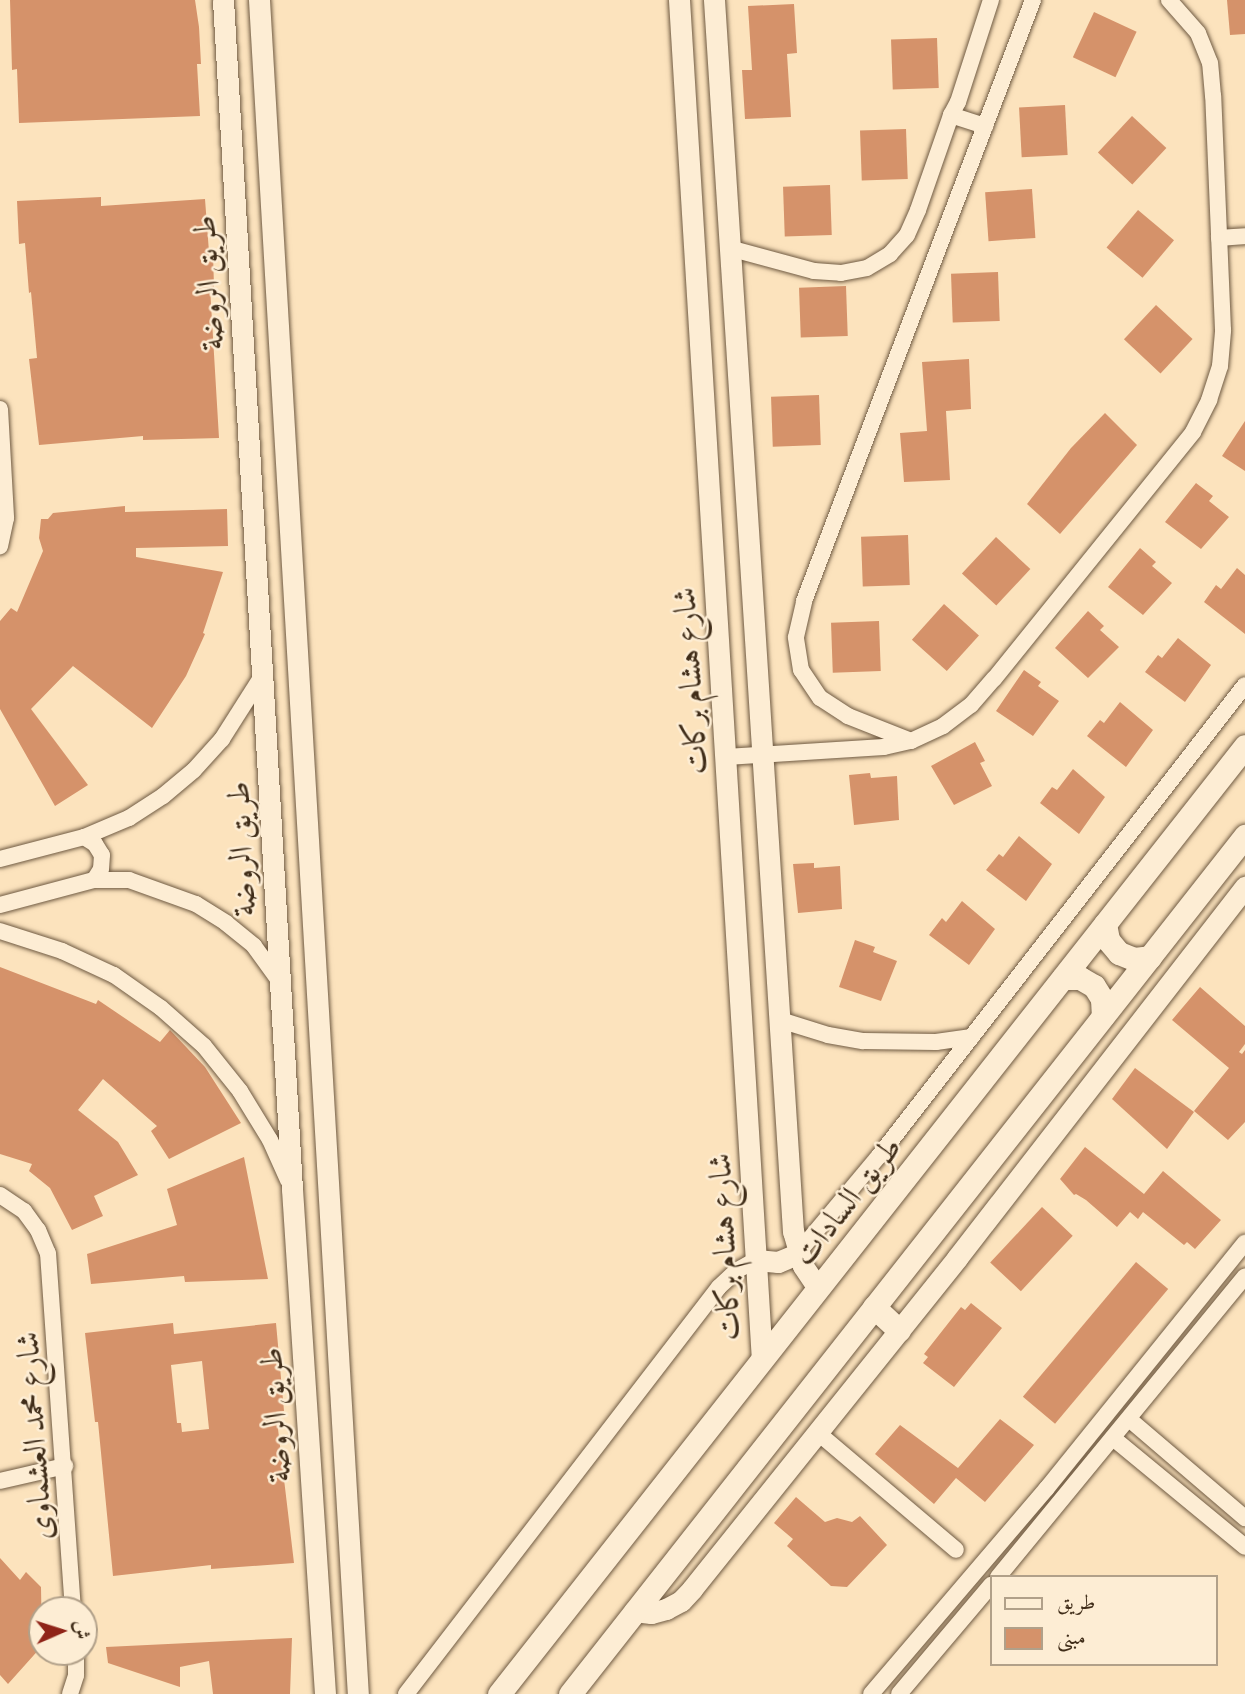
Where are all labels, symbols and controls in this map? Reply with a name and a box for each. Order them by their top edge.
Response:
street label: طريق الروضة [184,214,232,352]
street label: شارع هشام بركات [664,586,716,776]
street label: طريق الروضة [218,780,264,918]
street label: طريق السادات [784,1129,910,1273]
street label: شارع هشام بركات [700,1152,748,1342]
street label: شارع محمد العشماوى [8,1331,60,1541]
street label: طريق الروضة [251,1346,299,1484]
legend [990,1575,1217,1666]
text: طريق [1057,1588,1095,1615]
north arrow [28,1596,98,1666]
text: ش [69,1620,95,1640]
text: مبنى [1057,1623,1086,1650]

